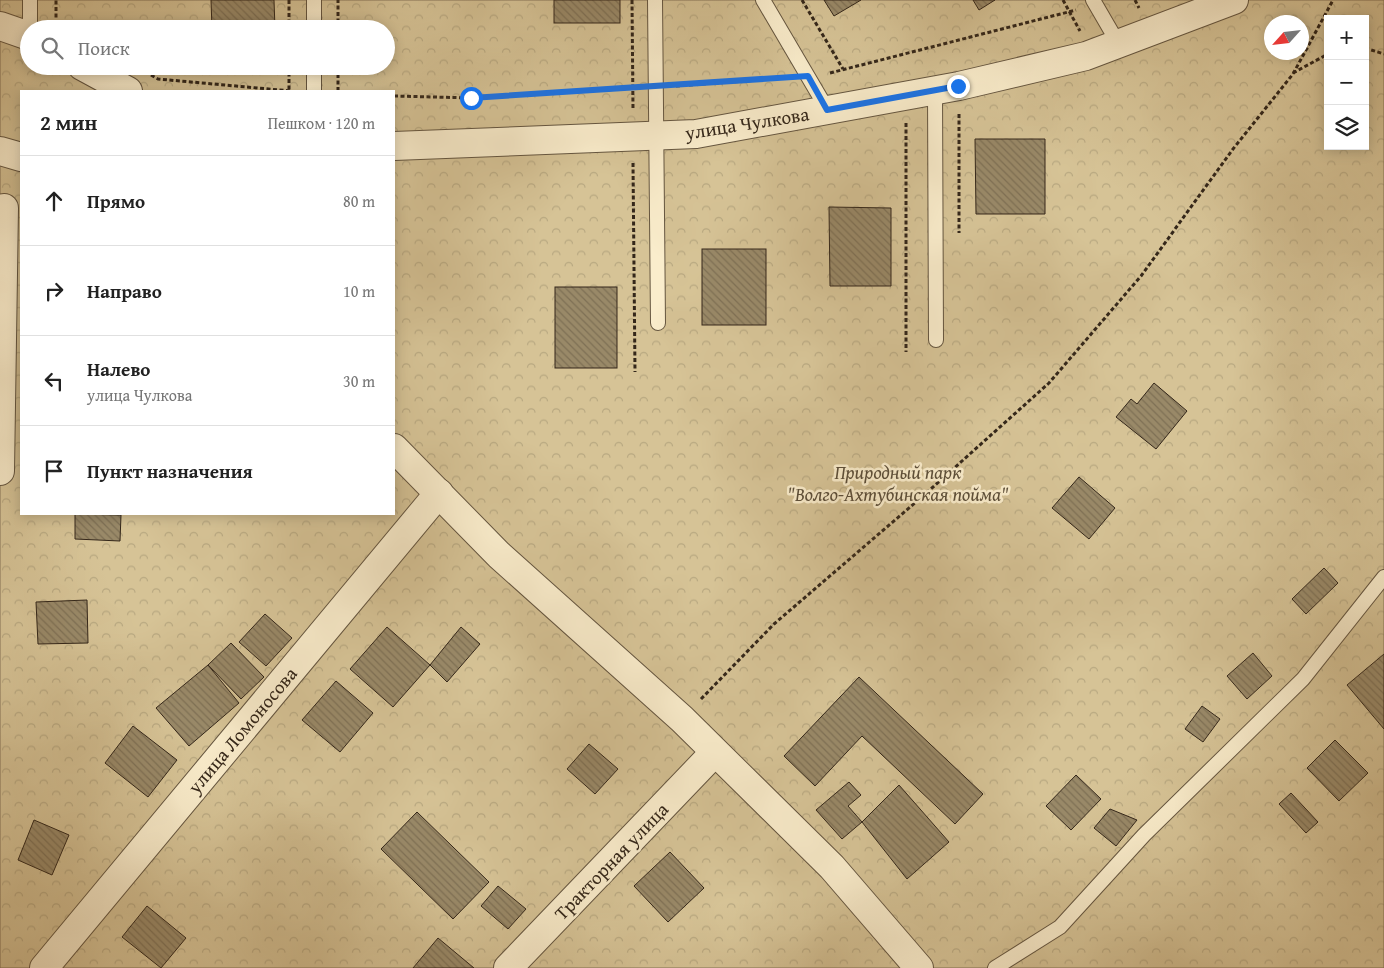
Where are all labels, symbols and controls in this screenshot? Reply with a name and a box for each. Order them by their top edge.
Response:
north arrow [1264,15,1309,60]
map controls [1324,15,1369,150]
button: + [1324,15,1369,60]
search box [20,20,395,75]
icon: search [38,34,66,62]
text: Поиск [78,34,130,62]
button: − [1324,60,1369,105]
route end [947,75,970,98]
route start [460,87,483,110]
street label: улица Чулкова [682,99,811,147]
button: layers [1324,105,1369,150]
text: 2 мин [40,107,97,138]
text: Пешком · 120 m [268,111,375,135]
icon: ahead [40,187,68,215]
text: Прямо [87,187,145,215]
text: 80 m [343,189,375,213]
icon: right [40,277,68,305]
text: Направо [87,277,162,305]
text: 10 m [343,279,375,303]
text: Налево [87,355,150,383]
icon: left [40,367,68,395]
text: 30 m [343,369,375,393]
text: улица Чулкова [87,383,192,407]
icon: arrive [40,457,68,485]
text: Пункт назначения [87,457,253,485]
park label: Природный парк "Волго-Ахтубинская пойма" [787,458,1009,508]
street label: улица Ломоносова [180,661,303,800]
street label: Тракторная улица [547,796,675,926]

